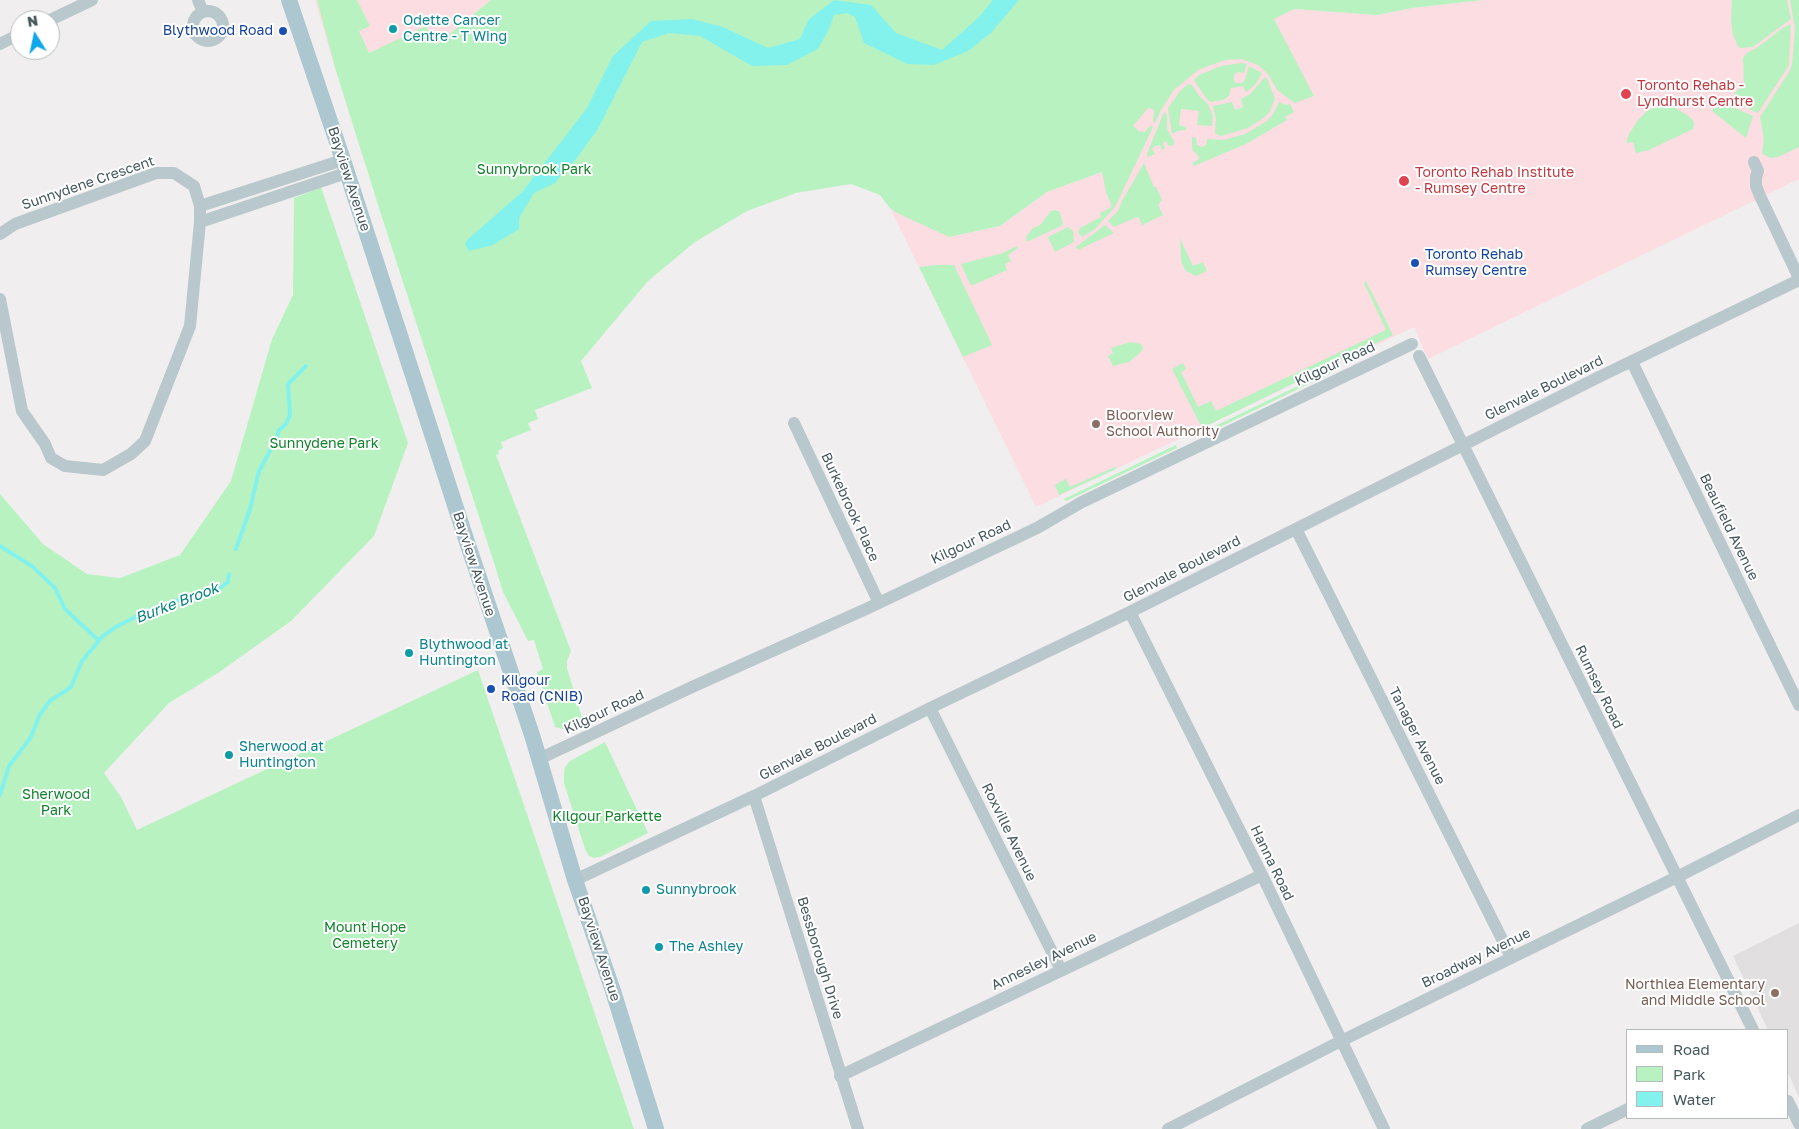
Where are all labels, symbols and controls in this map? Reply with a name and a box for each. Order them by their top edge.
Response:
north arrow [10,10,60,60]
text: N [26,11,39,30]
place label: Odette Cancer Centre - T Wing [403,13,507,46]
place label: Blythwood Road [163,23,273,39]
marker: Odette Cancer Centre - T Wing [387,23,399,35]
marker: Blythwood Road [277,25,289,37]
place label: Toronto Rehab - Lyndhurst Centre [1637,78,1753,110]
marker: Toronto Rehab - Lyndhurst Centre [1619,87,1633,101]
street label: Bayview Avenue [324,125,374,233]
street label: Sunnydene Crescent [20,152,156,214]
park label: Sunnybrook Park [477,162,591,178]
place label: Toronto Rehab Institute - Rumsey Centre [1415,165,1574,198]
marker: Toronto Rehab Institute - Rumsey Centre [1397,174,1411,188]
place label: Toronto Rehab Rumsey Centre [1425,247,1527,280]
marker: Toronto Rehab Rumsey Centre [1409,257,1421,269]
street label: Kilgour Road [1292,338,1378,390]
street label: Glenvale Boulevard [1482,352,1606,424]
place label: Bloorview School Authority [1106,408,1219,441]
marker: Bloorview School Authority [1090,418,1102,430]
park label: Sunnydene Park [269,436,379,452]
street label: Burkebrook Place [817,450,883,564]
street label: Beaufield Avenue [1696,471,1762,583]
street label: Bayview Avenue [449,510,499,618]
street label: Kilgour Road [928,516,1014,568]
street label: Glenvale Boulevard [1120,532,1244,606]
water label: Burke Brook [133,579,221,627]
place label: Blythwood at Huntington [419,637,508,670]
street label: Rumsey Road [1572,642,1626,732]
marker: Blythwood at Huntington [403,647,415,659]
place label: Kilgour Road (CNIB) [501,673,583,706]
marker: Kilgour Road (CNIB) [485,683,497,695]
street label: Tanager Avenue [1385,685,1449,787]
street label: Kilgour Road [561,686,647,738]
street label: Glenvale Boulevard [756,710,880,784]
place label: Sherwood at Huntington [239,739,324,772]
marker: Sherwood at Huntington [223,749,235,761]
street label: Roxville Avenue [978,780,1040,884]
park label: Sherwood Park [22,787,90,820]
park label: Kilgour Parkette [552,809,662,825]
street label: Hanna Road [1247,823,1297,903]
place label: Sunnybrook [656,882,737,898]
marker: Sunnybrook [640,884,652,896]
street label: Bayview Avenue [574,895,624,1003]
street label: Bessborough Drive [793,895,847,1021]
park label: Mount Hope Cemetery [324,920,406,952]
street label: Broadway Avenue [1419,924,1533,992]
street label: Annesley Avenue [989,928,1099,994]
place label: The Ashley [669,939,743,955]
marker: The Ashley [653,941,665,953]
place label: Northlea Elementary and Middle School [1625,977,1765,1010]
marker: Northlea Elementary and Middle School [1769,987,1781,999]
legend [1626,1029,1789,1119]
text: Road [1673,1040,1710,1058]
text: Park [1673,1065,1705,1083]
text: Water [1673,1090,1716,1108]

